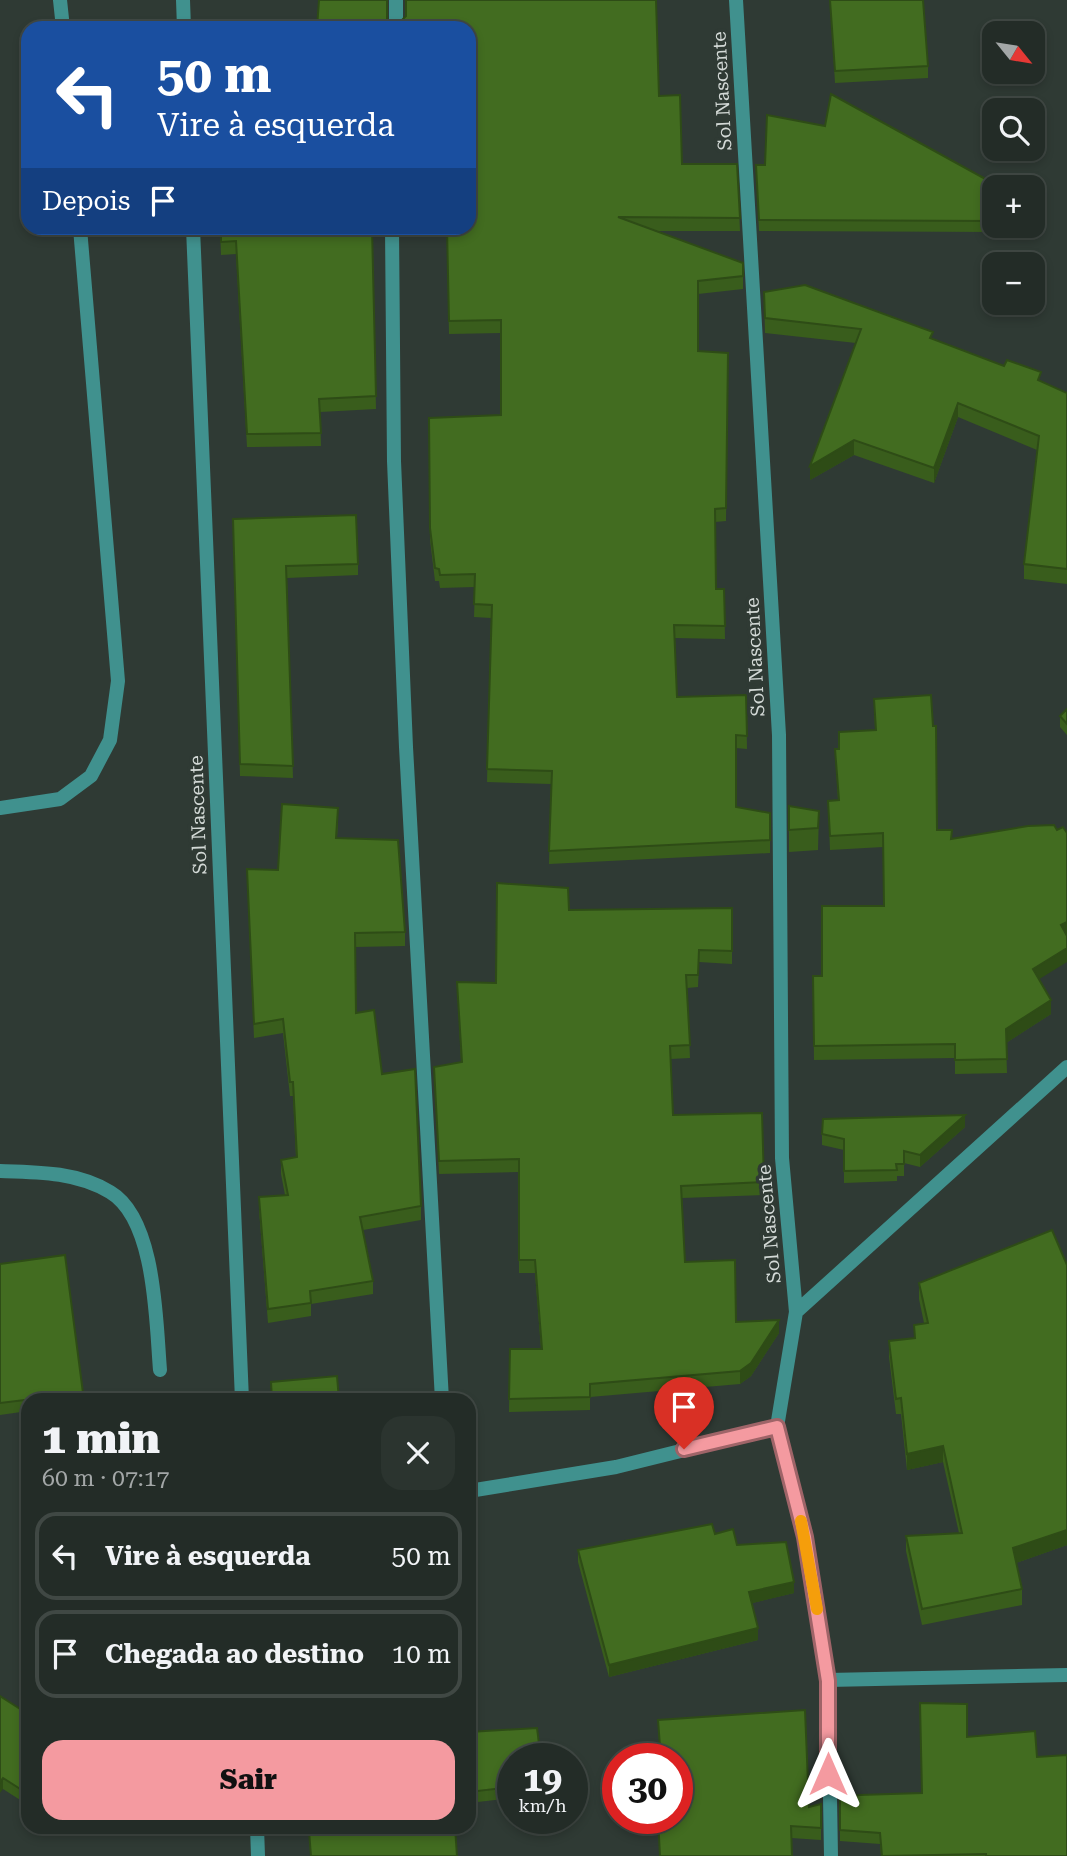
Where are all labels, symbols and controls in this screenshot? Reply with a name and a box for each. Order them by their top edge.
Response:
north arrow [982,21,1045,84]
map controls [982,21,1045,315]
street label: Sol Nascente [707,31,737,151]
text: 50 m [157,47,272,104]
icon: left [42,49,133,140]
button: search [982,98,1045,161]
text: Vire à esquerda [157,106,395,144]
button: + [982,175,1045,238]
icon: arrive [144,182,182,220]
text: Depois [42,186,130,216]
button: − [982,252,1045,315]
street label: Sol Nascente [740,597,770,717]
street label: Sol Nascente [184,755,212,875]
street label: Sol Nascente [752,1164,786,1284]
pin [654,1377,714,1449]
icon: arrive [665,1388,703,1426]
text: 1 min [42,1414,160,1463]
button: close [381,1416,455,1490]
text: 60 m · 07:17 [42,1465,169,1492]
icon: left [46,1537,84,1575]
text: Vire à esquerda [105,1541,310,1571]
text: 50 m [392,1541,451,1571]
icon: arrive [46,1635,84,1673]
text: Chegada ao destino [105,1639,364,1669]
text: 10 m [392,1639,451,1669]
position arrow [791,1737,865,1811]
button: Sair [42,1740,455,1820]
speed limit sign: 30 [602,1743,693,1834]
text: 19 [523,1759,562,1800]
text: km/h [518,1795,567,1816]

